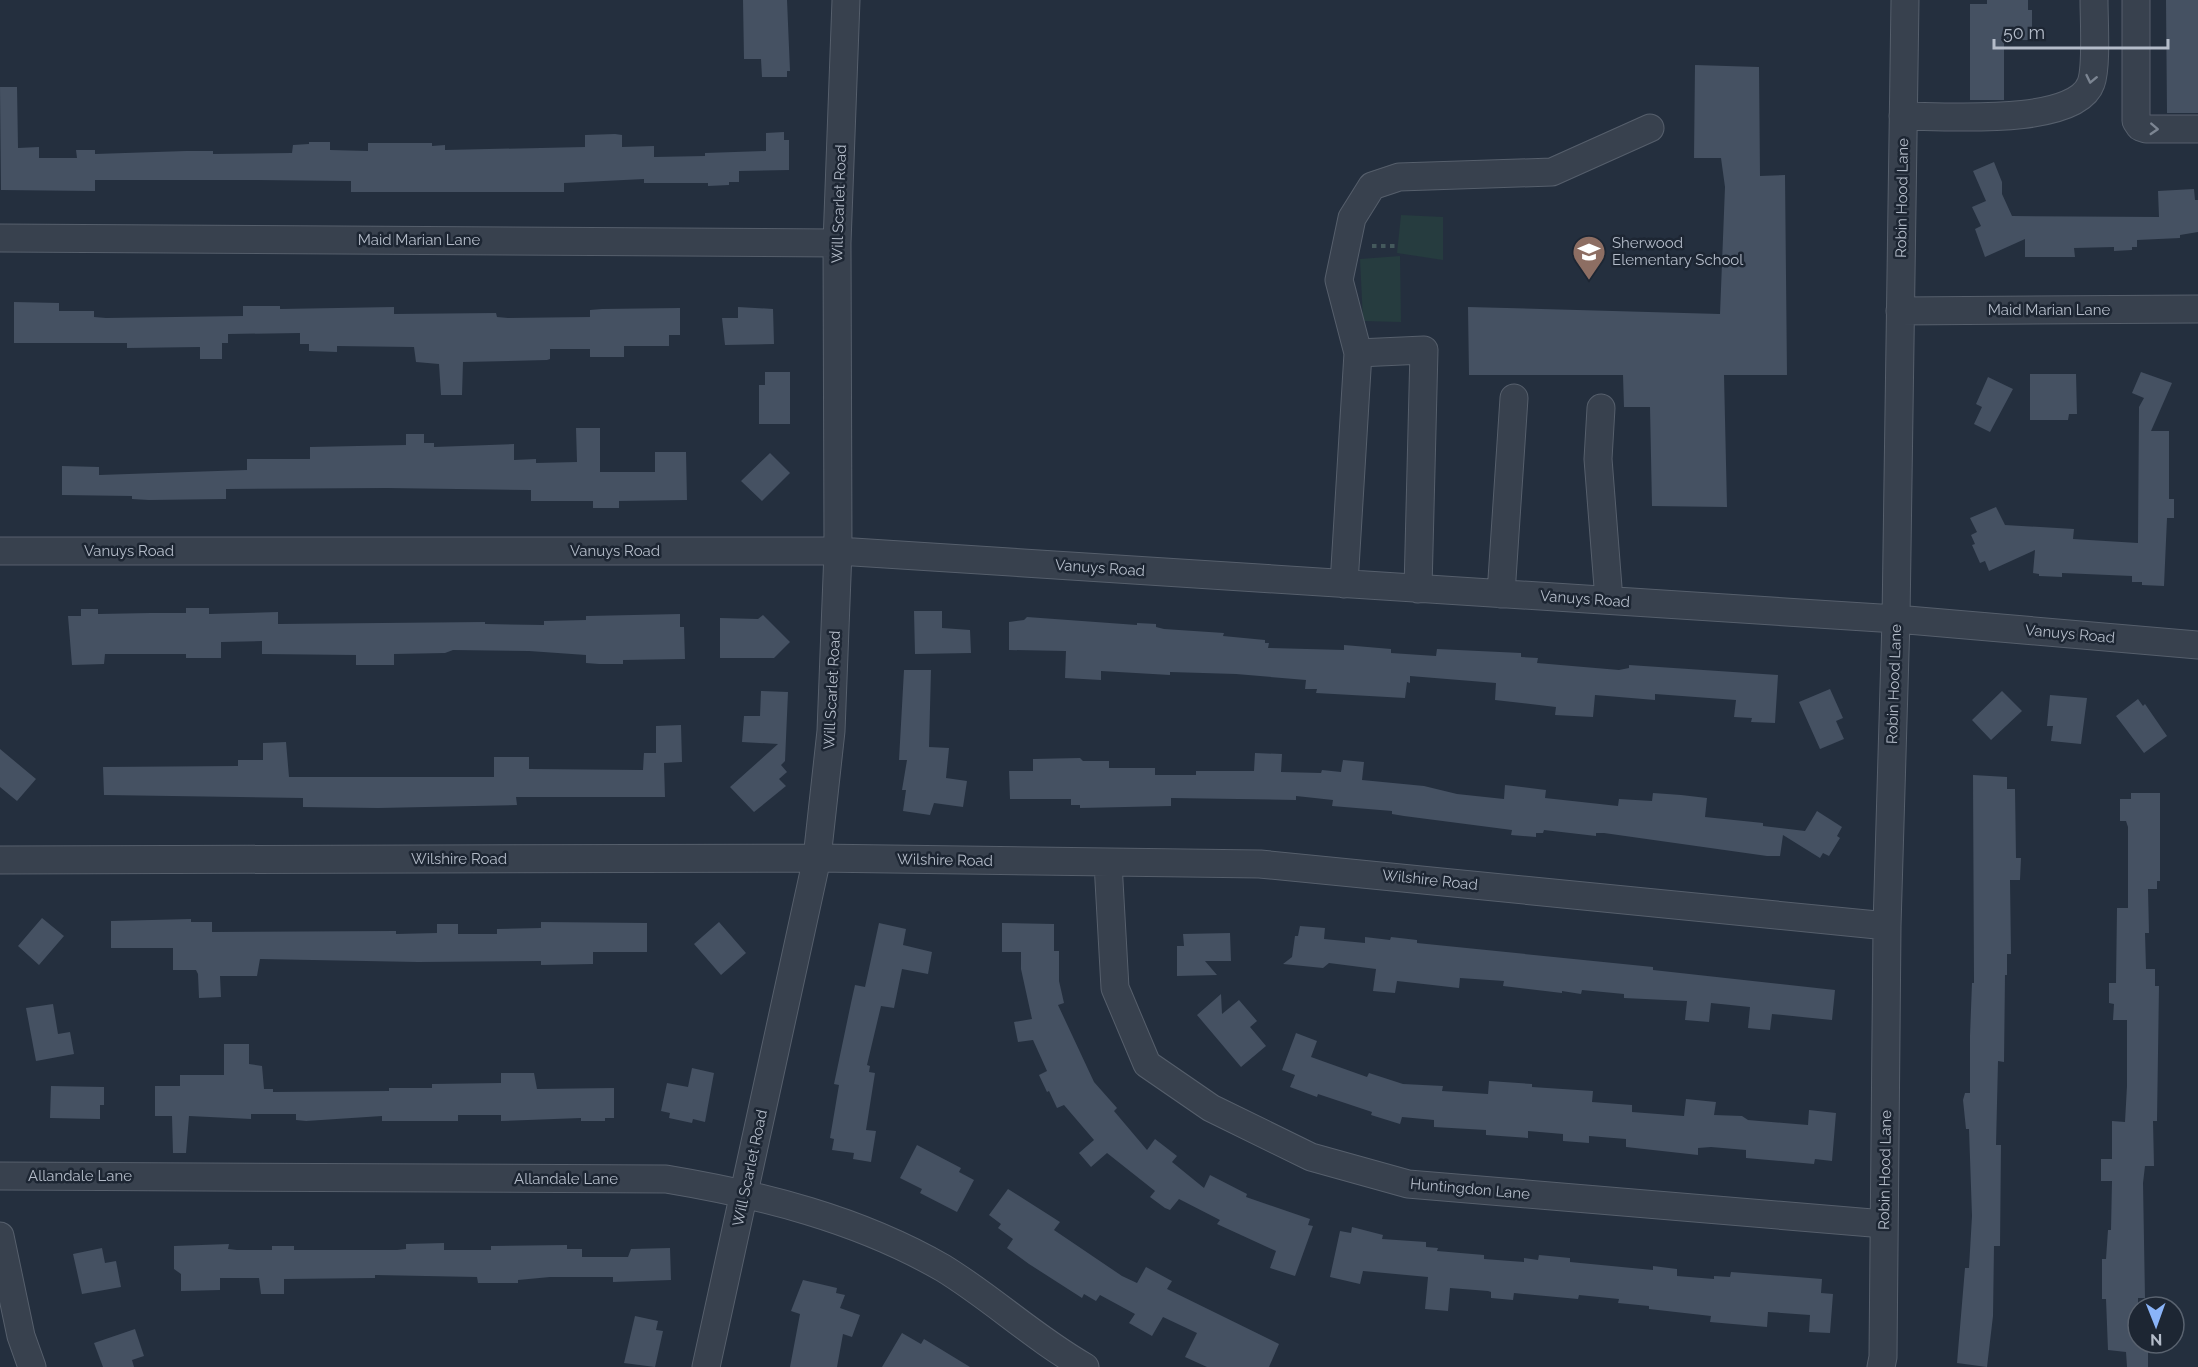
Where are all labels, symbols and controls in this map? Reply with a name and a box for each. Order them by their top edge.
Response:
scale bar [1994,12,2168,50]
text: 50 m [2003,22,2045,43]
one-way arrow [2085,74,2098,84]
one-way arrow [2150,122,2159,135]
street label: Robin Hood Lane [1892,138,1912,258]
street label: Will Scarlet Road [828,144,850,264]
street label: Maid Marian Lane [358,231,481,249]
school or university icon: Sherwood Elementary School [1571,234,1607,281]
place label: Sherwood Elementary School [1612,234,1744,269]
street label: Maid Marian Lane [1988,301,2111,319]
street label: Vanuys Road [84,542,174,560]
street label: Vanuys Road [570,542,660,560]
street label: Vanuys Road [1054,556,1146,580]
street label: Vanuys Road [1539,587,1631,611]
street label: Vanuys Road [2024,621,2116,647]
street label: Robin Hood Lane [1883,624,1905,744]
street label: Will Scarlet Road [820,630,844,750]
street label: Wilshire Road [411,850,507,868]
street label: Wilshire Road [897,850,993,870]
street label: Wilshire Road [1381,866,1479,894]
street label: Will Scarlet Road [729,1108,771,1228]
street label: Robin Hood Lane [1875,1110,1895,1230]
street label: Allandale Lane [28,1167,132,1185]
street label: Allandale Lane [514,1170,618,1188]
street label: Huntingdon Lane [1409,1175,1531,1203]
north arrow [2126,1295,2186,1355]
text: N [2150,1330,2163,1349]

